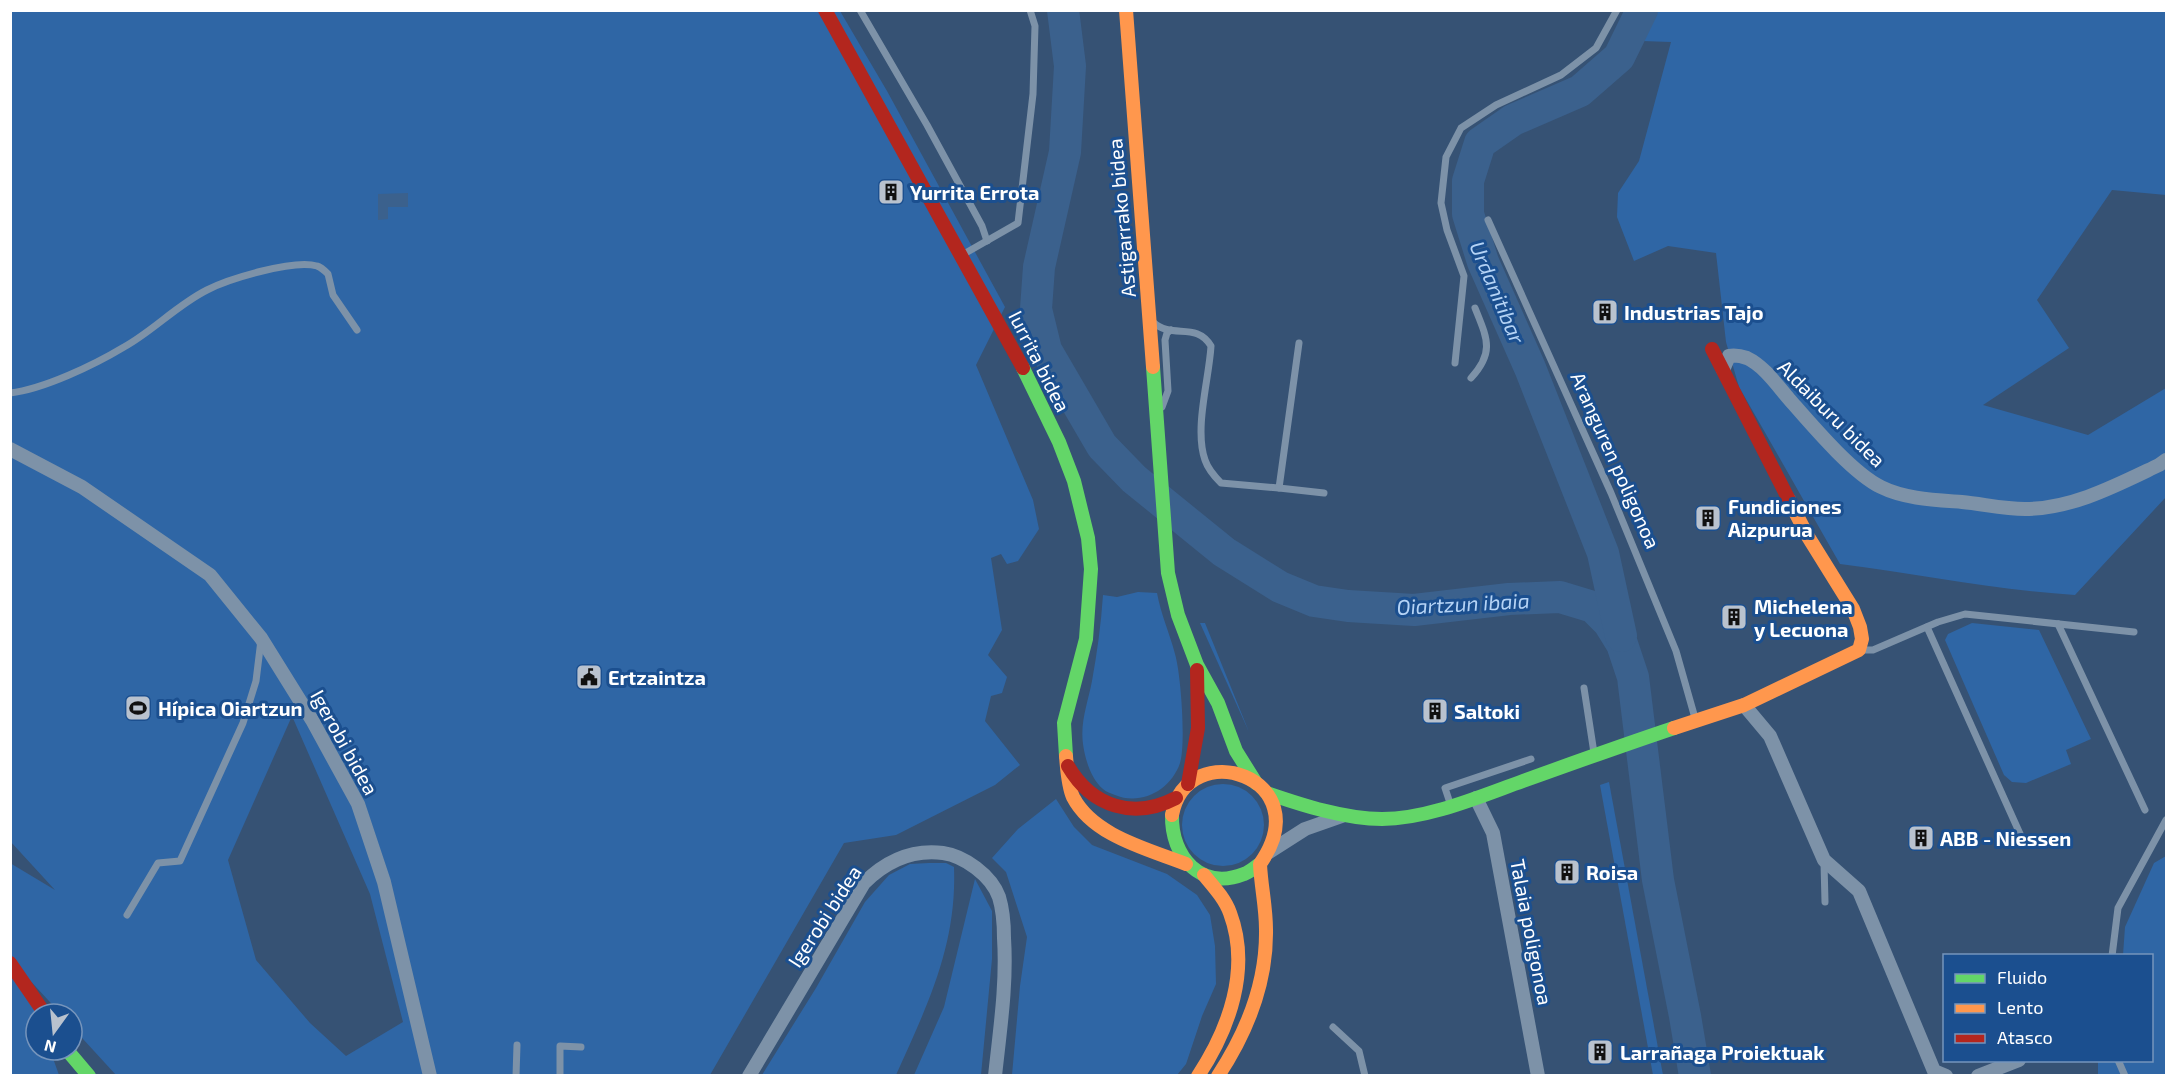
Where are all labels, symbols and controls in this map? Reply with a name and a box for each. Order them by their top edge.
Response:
street label: Astigarrako bidea [1102,138,1140,298]
building icon: Yurrita Errota [876,177,906,207]
place label: Yurrita Errota [910,180,1039,204]
water label: Urdanitibar [1465,237,1531,348]
building icon: Industrias Tajo [1590,297,1620,327]
place label: Industrias Tajo [1624,300,1763,324]
street label: Iurrita bidea [1004,306,1076,416]
street label: Aldaiburu bidea [1773,354,1891,472]
street label: Aranguren poligonoa [1566,368,1666,552]
place label: Fundiciones Aizpurua [1728,494,1842,541]
building icon: Fundiciones Aizpurua [1693,503,1723,533]
water label: Oiartzun ibaia [1396,587,1530,619]
place label: Michelena y Lecuona [1754,594,1853,642]
building icon: Michelena y Lecuona [1719,602,1749,632]
public building icon: Ertzaintza [574,662,604,692]
place label: Ertzaintza [608,665,706,689]
street label: Igerobi bidea [306,685,384,799]
sports icon: Hípica Oiartzun [123,693,153,723]
place label: Hípica Oiartzun [158,696,303,720]
building icon: Saltoki [1420,696,1450,726]
place label: Saltoki [1454,699,1520,723]
building icon: ABB - Niessen [1906,823,1936,853]
place label: ABB - Niessen [1940,826,2071,850]
street label: Talaia poligonoa [1506,857,1558,1007]
building icon: Roisa [1552,857,1582,887]
place label: Roisa [1586,860,1638,884]
street label: Igerobi bidea [782,861,866,971]
legend [1943,954,2153,1062]
text: Fluido [1997,966,2047,988]
text: Lento [1997,996,2043,1018]
north arrow [24,1002,84,1062]
text: Atasco [1997,1026,2053,1048]
text: N [42,1036,58,1058]
building icon: Larrañaga Proiektuak [1585,1037,1615,1067]
place label: Larrañaga Proiektuak [1620,1040,1825,1064]

